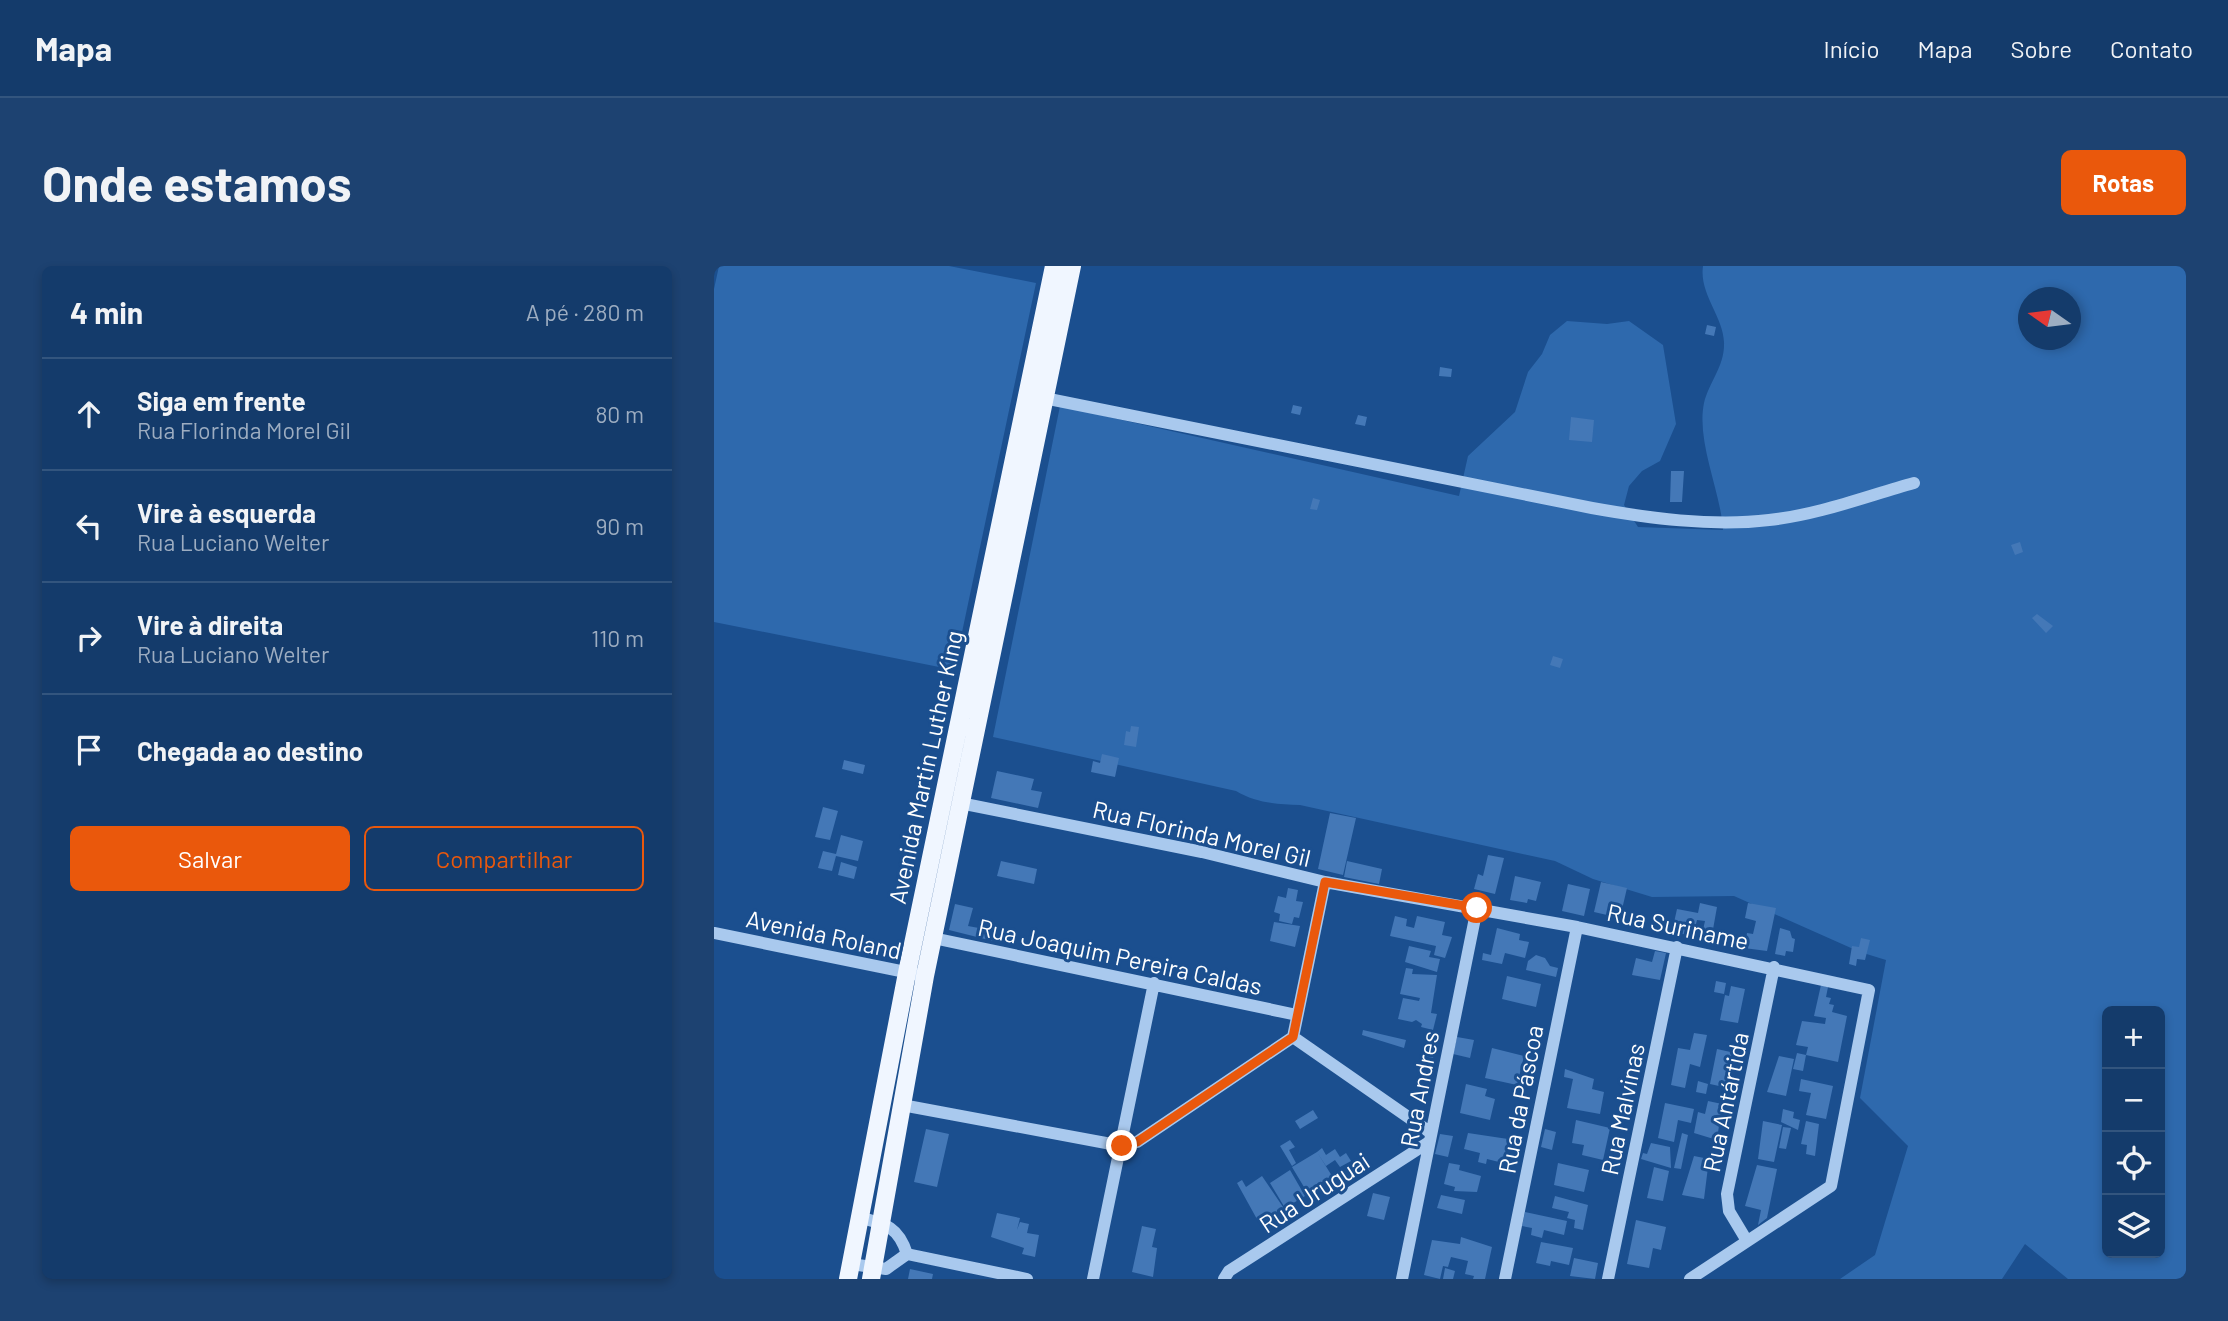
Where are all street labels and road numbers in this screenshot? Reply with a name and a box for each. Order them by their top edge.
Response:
street label: Avenida Martin Luther King [882,628,968,906]
street label: Rua Florinda Morel Gil [1090,794,1314,872]
street label: Rua Suriname [1605,897,1751,955]
street label: Avenida Roland [744,903,904,965]
street label: Rua Joaquim Pereira Caldas [975,912,1265,1000]
street label: Rua da Páscoa [1491,1022,1549,1176]
street label: Rua Andres [1394,1028,1444,1150]
street label: Rua Antártida [1696,1029,1754,1175]
street label: Rua Malvinas [1594,1041,1650,1177]
street label: Rua Uruguai [1253,1146,1375,1238]

